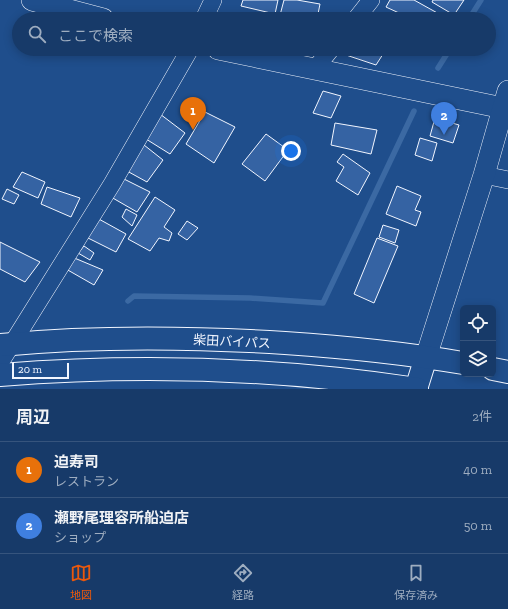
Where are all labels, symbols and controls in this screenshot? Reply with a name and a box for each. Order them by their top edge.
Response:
search box [12,12,496,56]
icon: search [26,23,48,45]
text: ここで検索 [58,27,133,45]
pin: 1 [180,97,206,130]
pin: 2 [431,102,457,135]
your location [281,141,301,161]
map controls [460,305,496,377]
button: locate [460,305,496,341]
street label: 柴田バイパス [193,332,271,351]
button: layers [460,341,496,377]
scale bar [12,361,69,380]
text: 20 m [18,363,42,376]
text: 周辺 [16,407,50,427]
text: 2件 [472,409,492,424]
text: 迫寿司 [54,453,99,471]
text: 1 [26,462,32,477]
text: 40 m [463,462,492,477]
text: レストラン [54,474,119,489]
text: 瀬野尾理容所船迫店 [54,509,189,527]
text: 2 [26,518,32,533]
text: 50 m [464,518,492,533]
text: ショップ [54,530,106,545]
tab: 地図 [70,562,92,602]
tab: 経路 [232,562,254,602]
tab: 保存済み [394,562,438,602]

